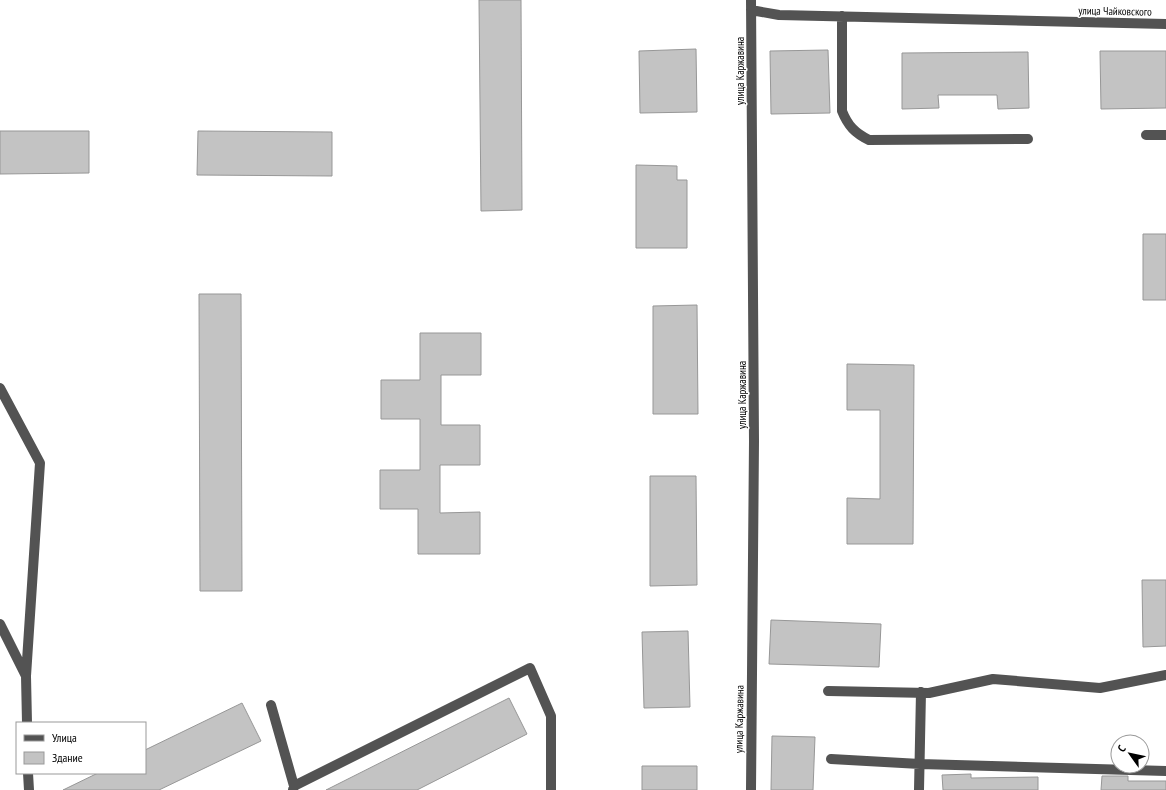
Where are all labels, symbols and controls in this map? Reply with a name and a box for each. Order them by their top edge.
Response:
street label: улица Чайковского [1078,3,1152,19]
street label: улица Каржавина [733,37,747,105]
street label: улица Каржавина [735,361,749,429]
street label: улица Каржавина [731,685,747,753]
legend [16,722,146,774]
text: Улица [52,730,77,745]
north arrow [1110,734,1150,774]
text: С [1114,743,1129,754]
text: Здание [52,750,83,765]

